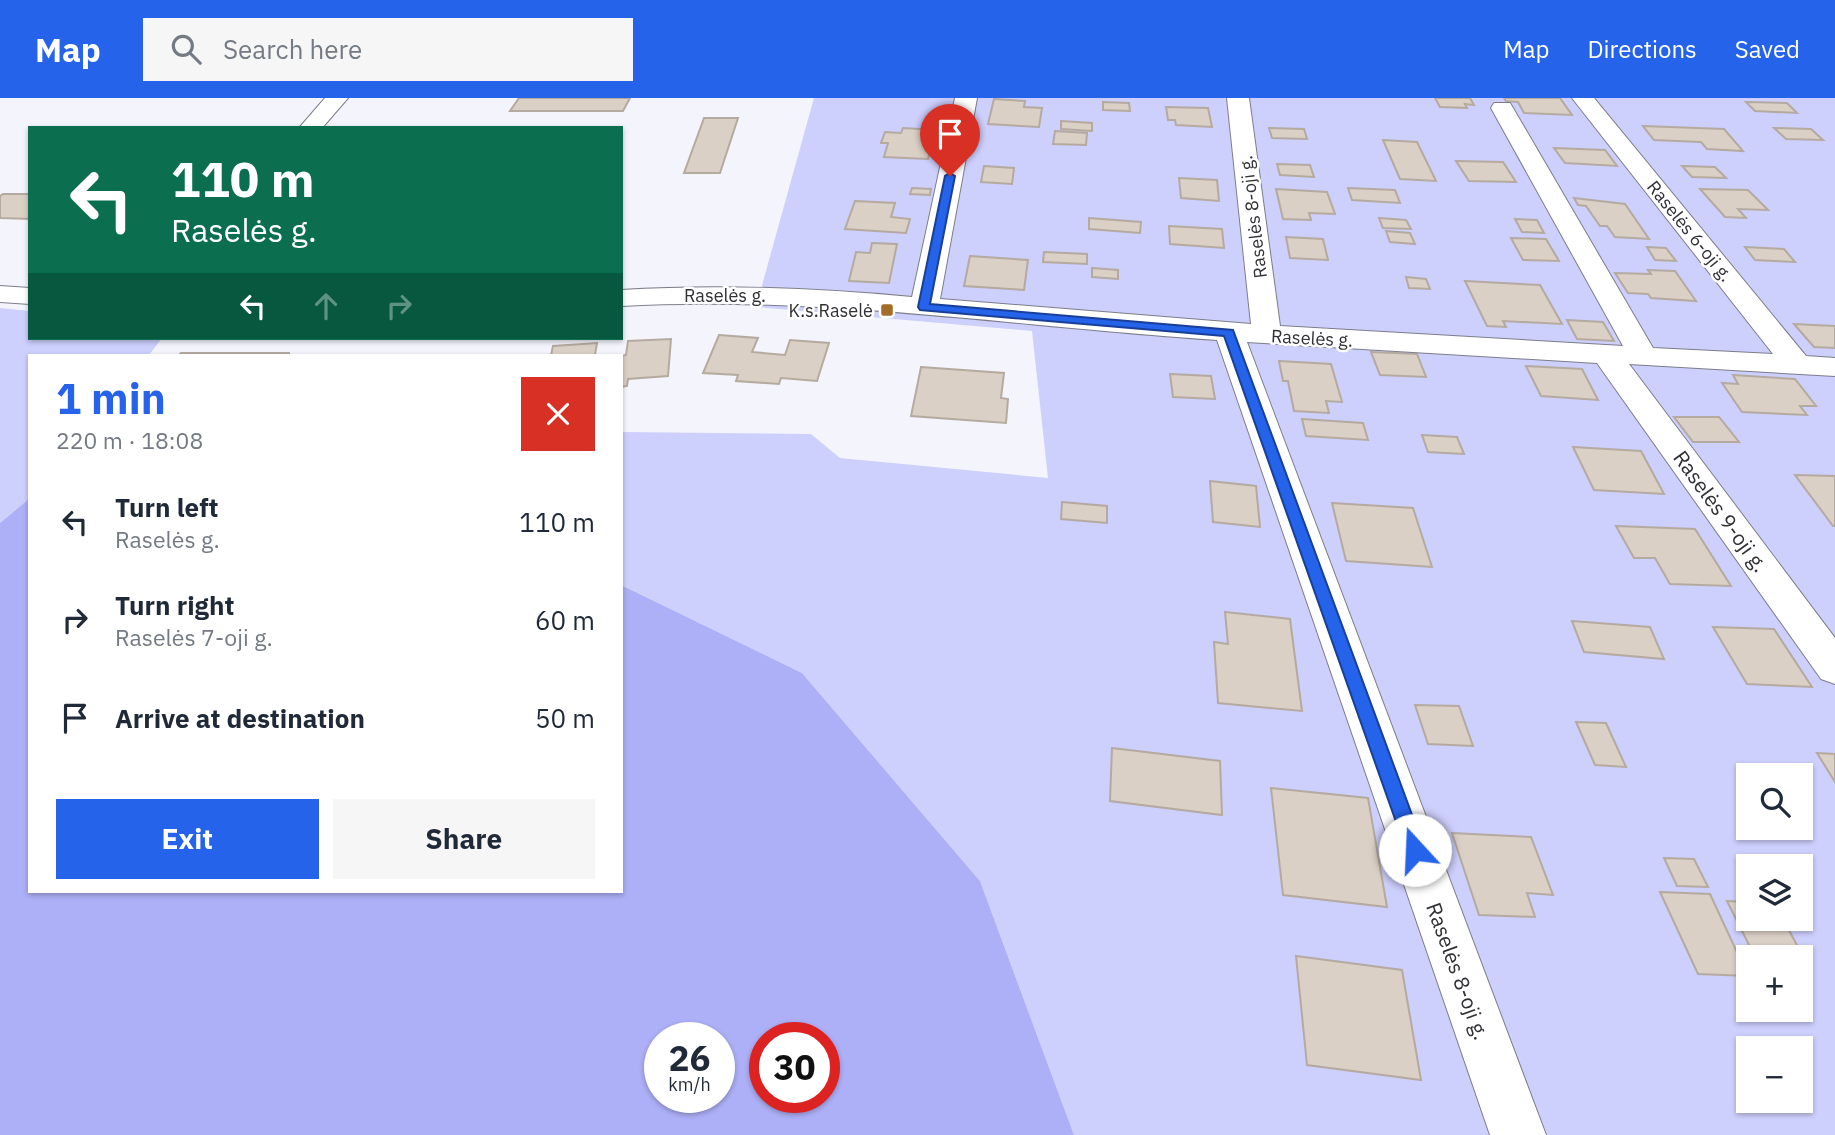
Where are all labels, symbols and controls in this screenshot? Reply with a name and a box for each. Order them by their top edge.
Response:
search box [143,18,633,81]
text: Map [35,28,101,71]
icon: search [167,30,205,68]
text: Search here [223,32,362,66]
text: Map [1503,33,1549,65]
text: Directions [1587,33,1697,65]
text: Saved [1735,33,1800,65]
pin [920,104,980,176]
icon: arrive [931,115,969,153]
text: 110 m [171,147,315,210]
icon: left [56,154,147,245]
street label: Raselės 8-oji g. [1234,154,1272,280]
street label: Raselės 6-oji g. [1642,176,1738,286]
text: Raselės g. [171,209,317,251]
street label: Raselės g. [684,284,766,307]
icon: left [234,287,272,325]
icon: ahead [307,287,345,325]
icon: right [380,287,418,325]
place label: K.s.Raselė [789,299,873,322]
marker: K.s.Raselė [879,302,895,318]
street label: Raselės g. [1270,324,1354,352]
text: 1 min [56,371,166,426]
button: close [521,377,595,451]
text: 220 m · 18:08 [56,425,203,455]
street label: Raselės 9-oji g. [1667,444,1775,578]
text: Turn left [115,490,218,524]
icon: left [56,503,94,541]
text: 110 m [519,505,595,539]
text: Raselės g. [115,524,220,554]
text: Turn right [115,588,234,622]
icon: right [56,601,94,639]
text: 60 m [535,603,595,637]
text: Raselės 7-oji g. [115,622,273,652]
icon: arrive [56,699,94,737]
text: Arrive at destination [115,701,365,735]
text: 50 m [535,701,595,735]
map controls [1736,763,1813,1113]
button: search [1736,763,1813,840]
button: Exit [56,799,319,879]
button: Share [333,799,595,879]
position arrow [1378,813,1452,887]
button: layers [1736,854,1813,931]
street label: Raselės 8-oji g. [1420,899,1496,1043]
button: + [1736,945,1813,1022]
speed limit sign: 30 [749,1022,840,1113]
text: 26 [668,1035,711,1081]
button: − [1736,1036,1813,1113]
text: km/h [668,1073,711,1096]

